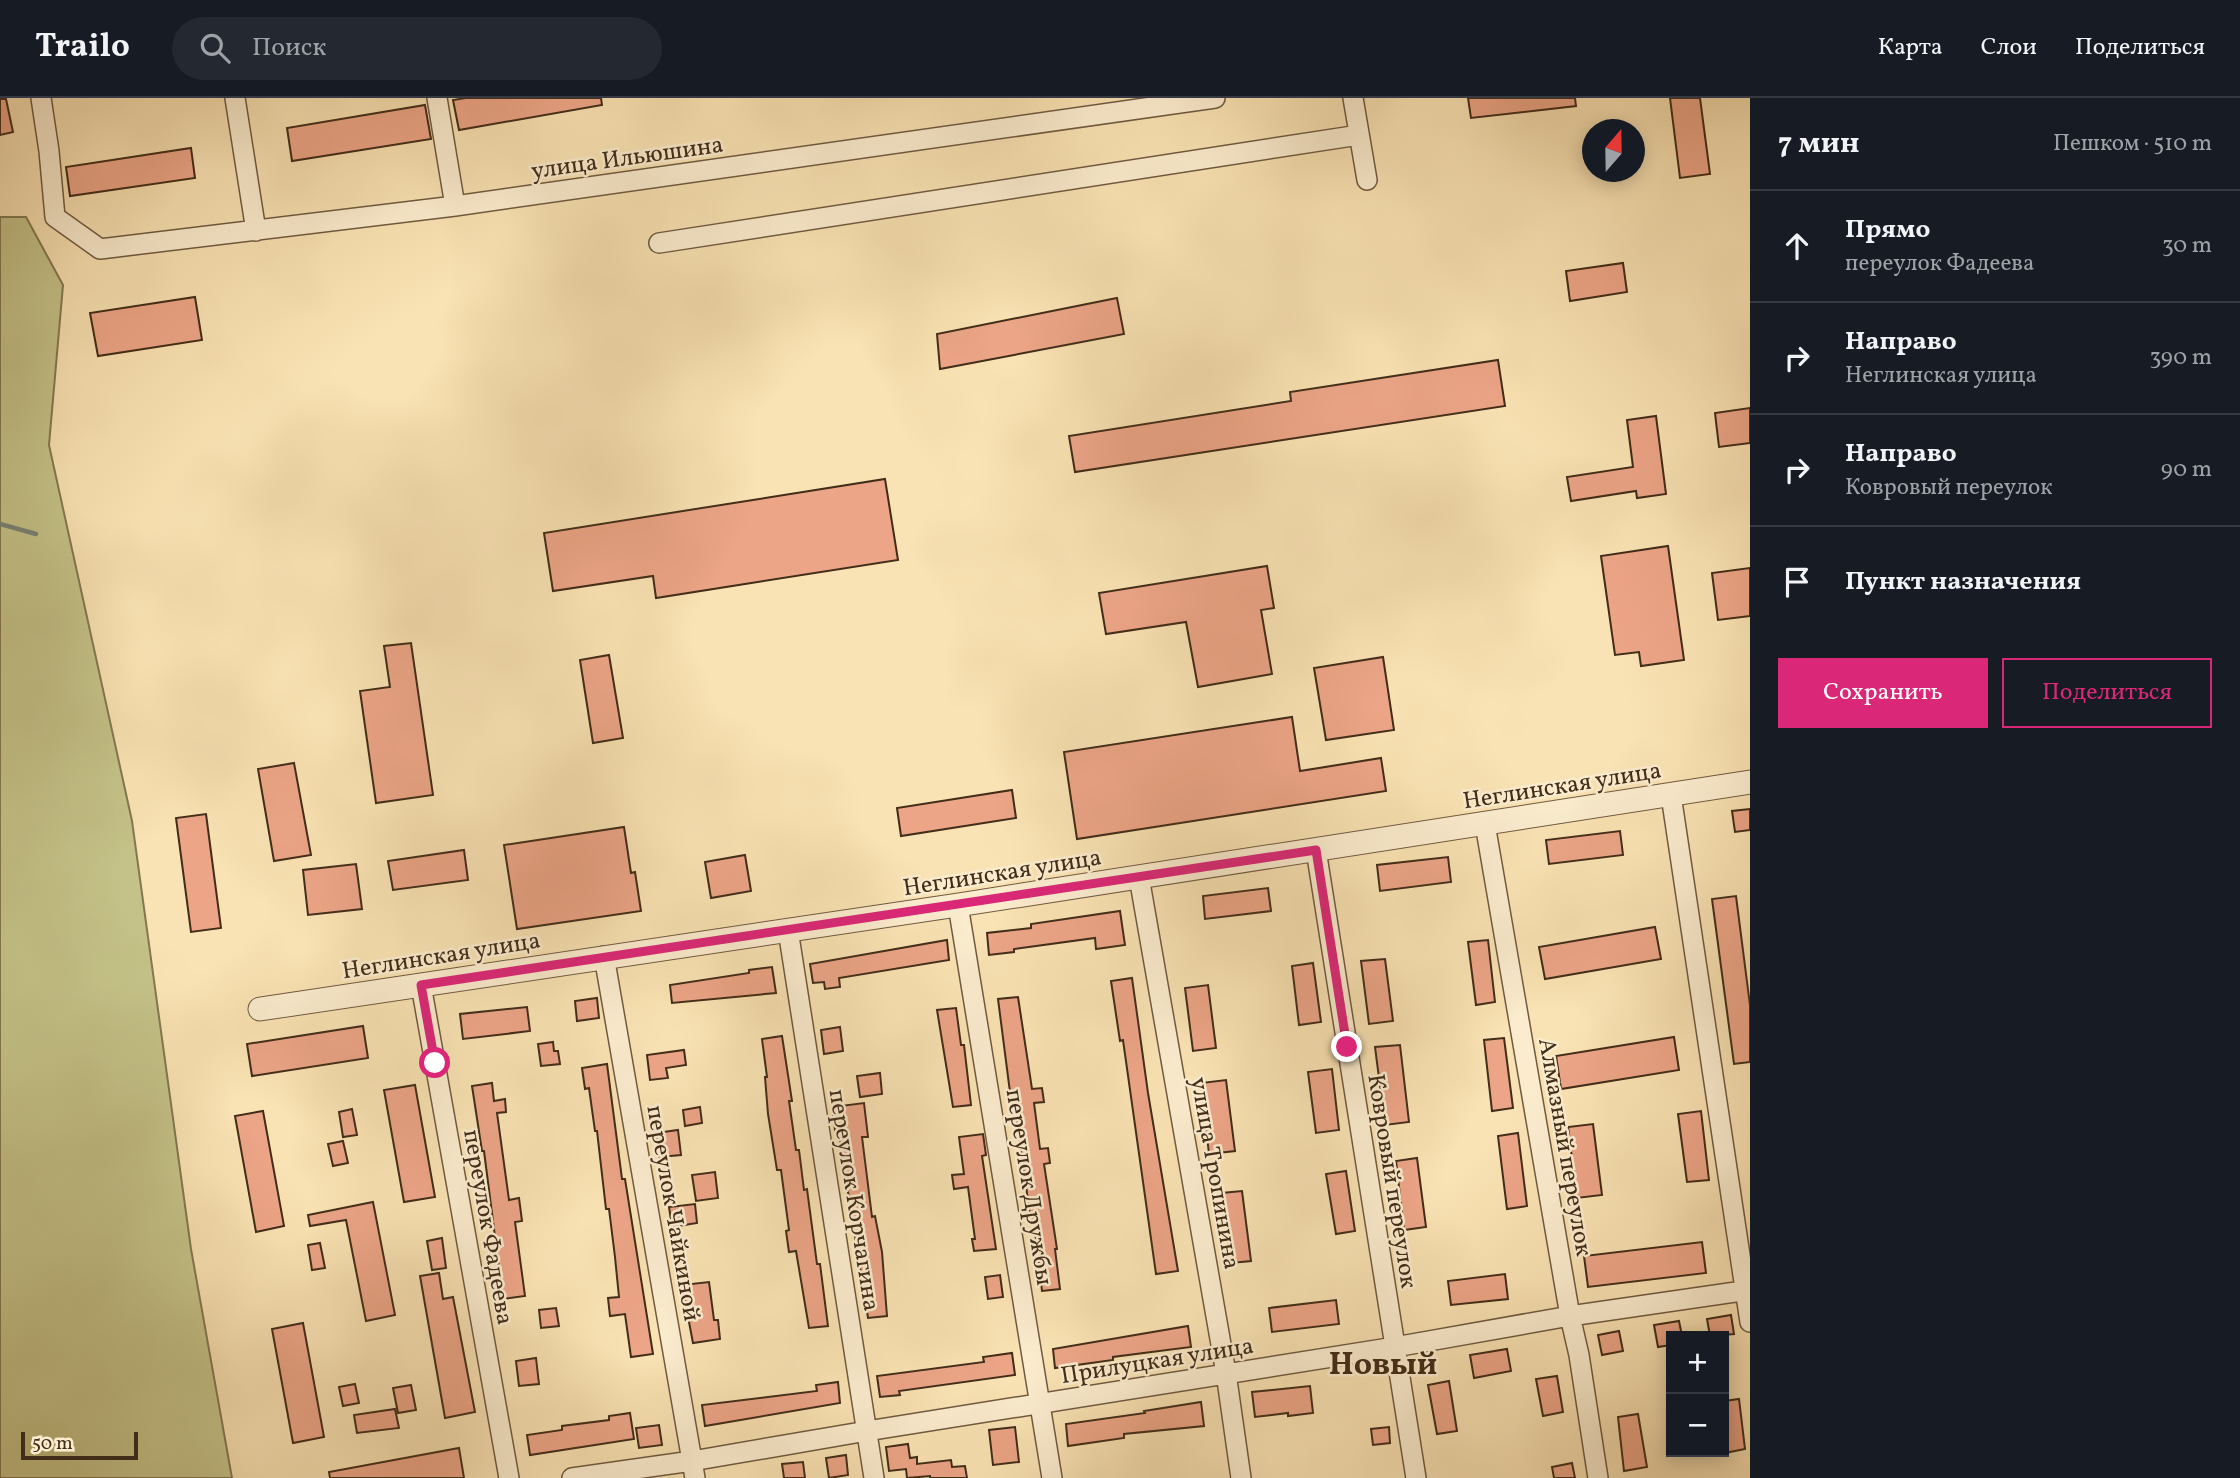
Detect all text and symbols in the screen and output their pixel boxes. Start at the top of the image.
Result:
search box [172,17,662,80]
text: Trailo [35,25,130,71]
icon: search [196,29,234,67]
text: Поиск [252,30,326,66]
text: Карта [1878,31,1943,65]
text: Слои [1981,31,2037,65]
text: Поделиться [2075,31,2205,65]
north arrow [1582,119,1645,182]
text: 7 мин [1778,123,1860,165]
text: Пешком · 510 m [2053,128,2212,160]
street label: улица Ильюшина [529,129,726,189]
text: Прямо [1845,212,1930,248]
icon: ahead [1778,227,1816,265]
text: 30 m [2162,230,2212,262]
text: переулок Фадеева [1845,248,2034,280]
text: Направо [1845,324,1957,360]
icon: right [1778,339,1816,377]
text: 390 m [2149,342,2212,374]
text: Неглинская улица [1845,360,2037,392]
text: Направо [1845,436,1957,472]
icon: right [1778,451,1816,489]
text: 90 m [2161,454,2212,486]
text: Ковровый переулок [1845,472,2052,504]
icon: arrive [1778,563,1816,601]
text: Пункт назначения [1845,564,2081,600]
button: Сохранить [1778,658,1988,728]
button: Поделиться [2002,658,2212,728]
street label: Неглинская улица [1461,755,1664,819]
street label: Неглинская улица [901,842,1104,906]
street label: Неглинская улица [340,925,543,989]
route end [1331,1031,1362,1062]
street label: Алмазный переулок [1528,1036,1600,1259]
route start [419,1047,450,1078]
street label: Ковровый переулок [1357,1072,1425,1291]
street label: улица Тропинина [1180,1074,1248,1272]
street label: переулок Корчагина [819,1087,887,1314]
street label: переулок Дружбы [996,1087,1060,1288]
street label: переулок Чайкиной [636,1103,708,1324]
street label: переулок Фадеева [453,1127,521,1328]
street label: Прилуцкая улица [1058,1330,1256,1394]
map controls [1666,1331,1729,1457]
button: + [1666,1331,1729,1394]
district label: Новый [1329,1344,1437,1388]
button: − [1666,1394,1729,1457]
scale bar [21,1429,138,1461]
text: 50 m [32,1431,73,1457]

